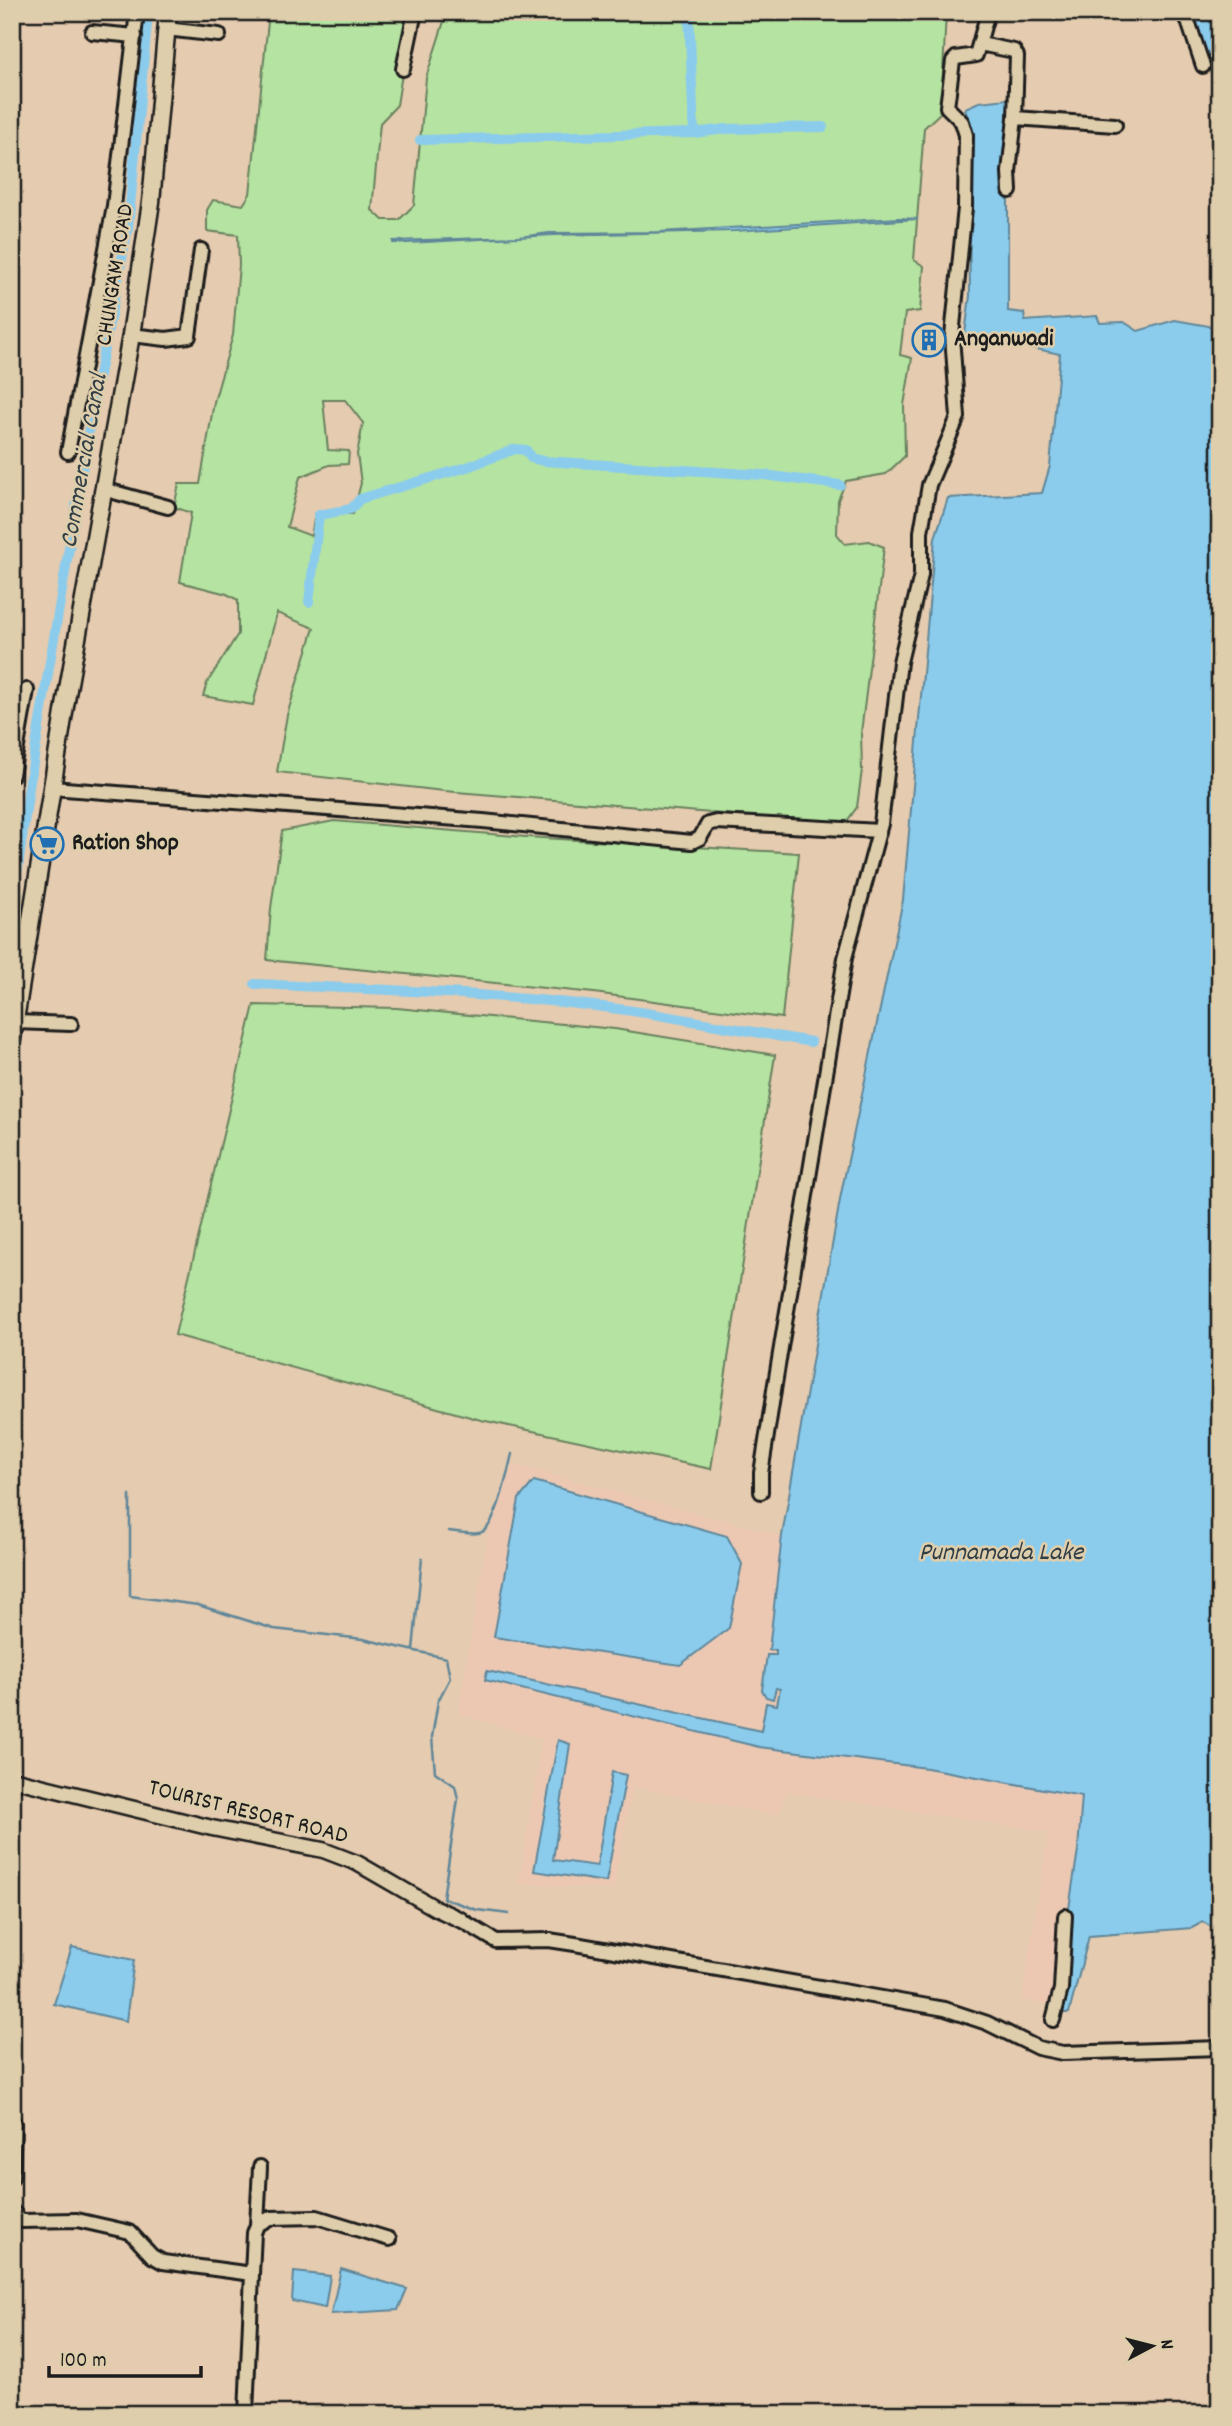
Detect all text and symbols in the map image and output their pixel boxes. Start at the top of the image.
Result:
street label: CHUNGAM ROAD [88,202,144,348]
building icon: Anganwadi [910,321,948,359]
place label: Anganwadi [954,323,1054,357]
water label: Commercial Canal [51,369,119,551]
supermarket icon: Ration Shop [28,825,66,863]
place label: Ration Shop [72,827,179,861]
water label: Punnamada Lake [919,1535,1085,1572]
street label: TOURIST RESORT ROAD [145,1772,351,1854]
north arrow [1116,2310,1186,2380]
scale bar [49,2335,201,2379]
text: N [1151,2338,1179,2351]
text: 100 m [60,2347,107,2377]

